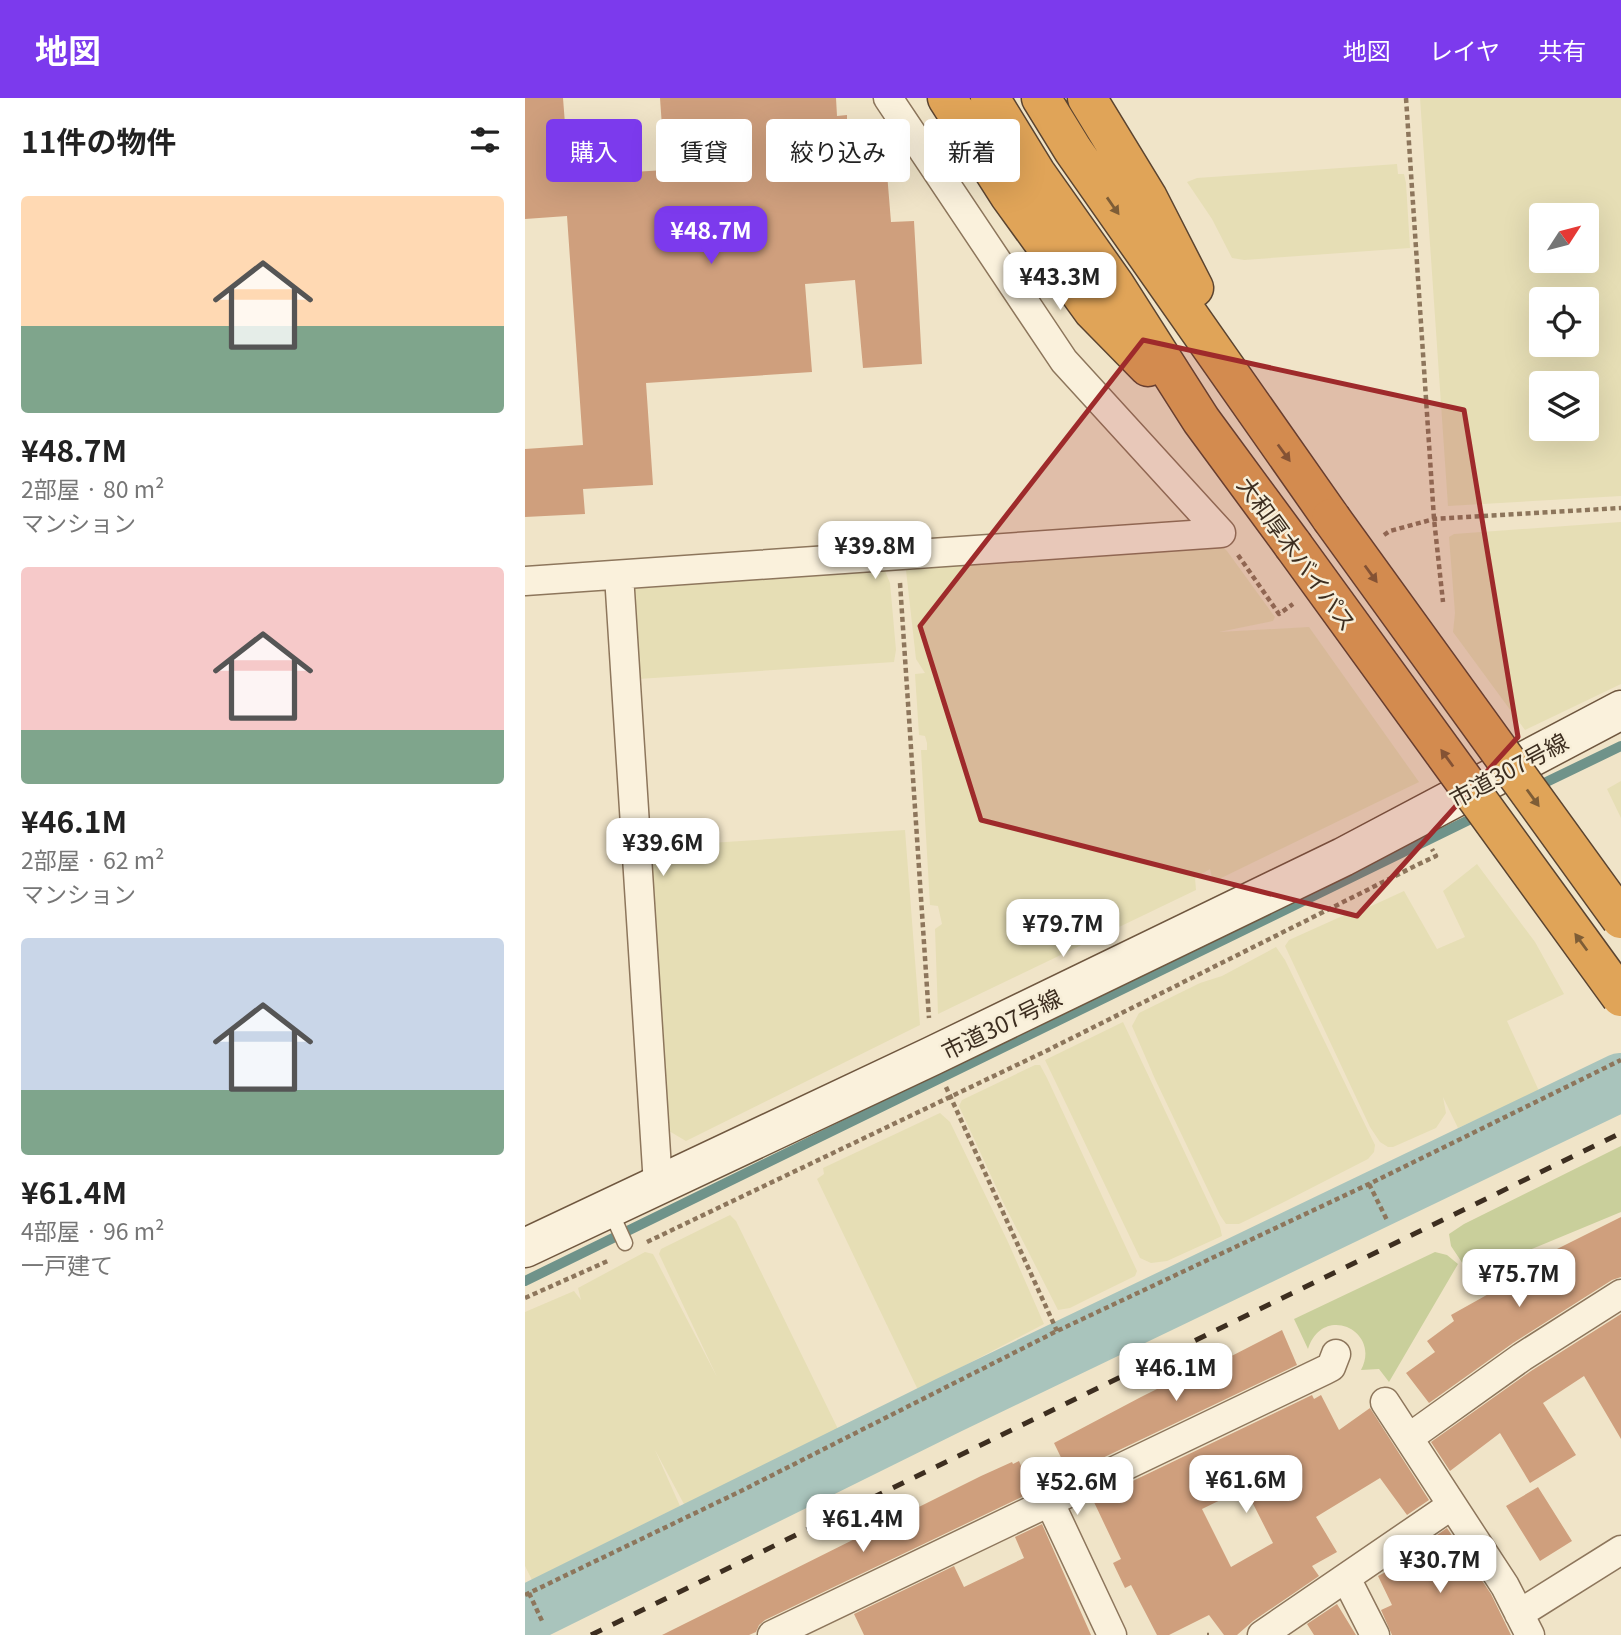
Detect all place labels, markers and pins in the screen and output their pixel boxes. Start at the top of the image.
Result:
pin: ¥48.7M [654,206,768,266]
pin: ¥43.3M [1003,252,1117,312]
pin: ¥39.8M [818,522,932,581]
pin: ¥39.6M [606,818,720,878]
pin: ¥79.7M [1006,900,1120,959]
pin: ¥75.7M [1462,1250,1576,1309]
pin: ¥46.1M [1119,1344,1233,1403]
pin: ¥61.6M [1189,1456,1303,1515]
pin: ¥52.6M [1020,1458,1134,1517]
pin: ¥61.4M [806,1494,920,1554]
pin: ¥30.7M [1383,1536,1497,1595]

